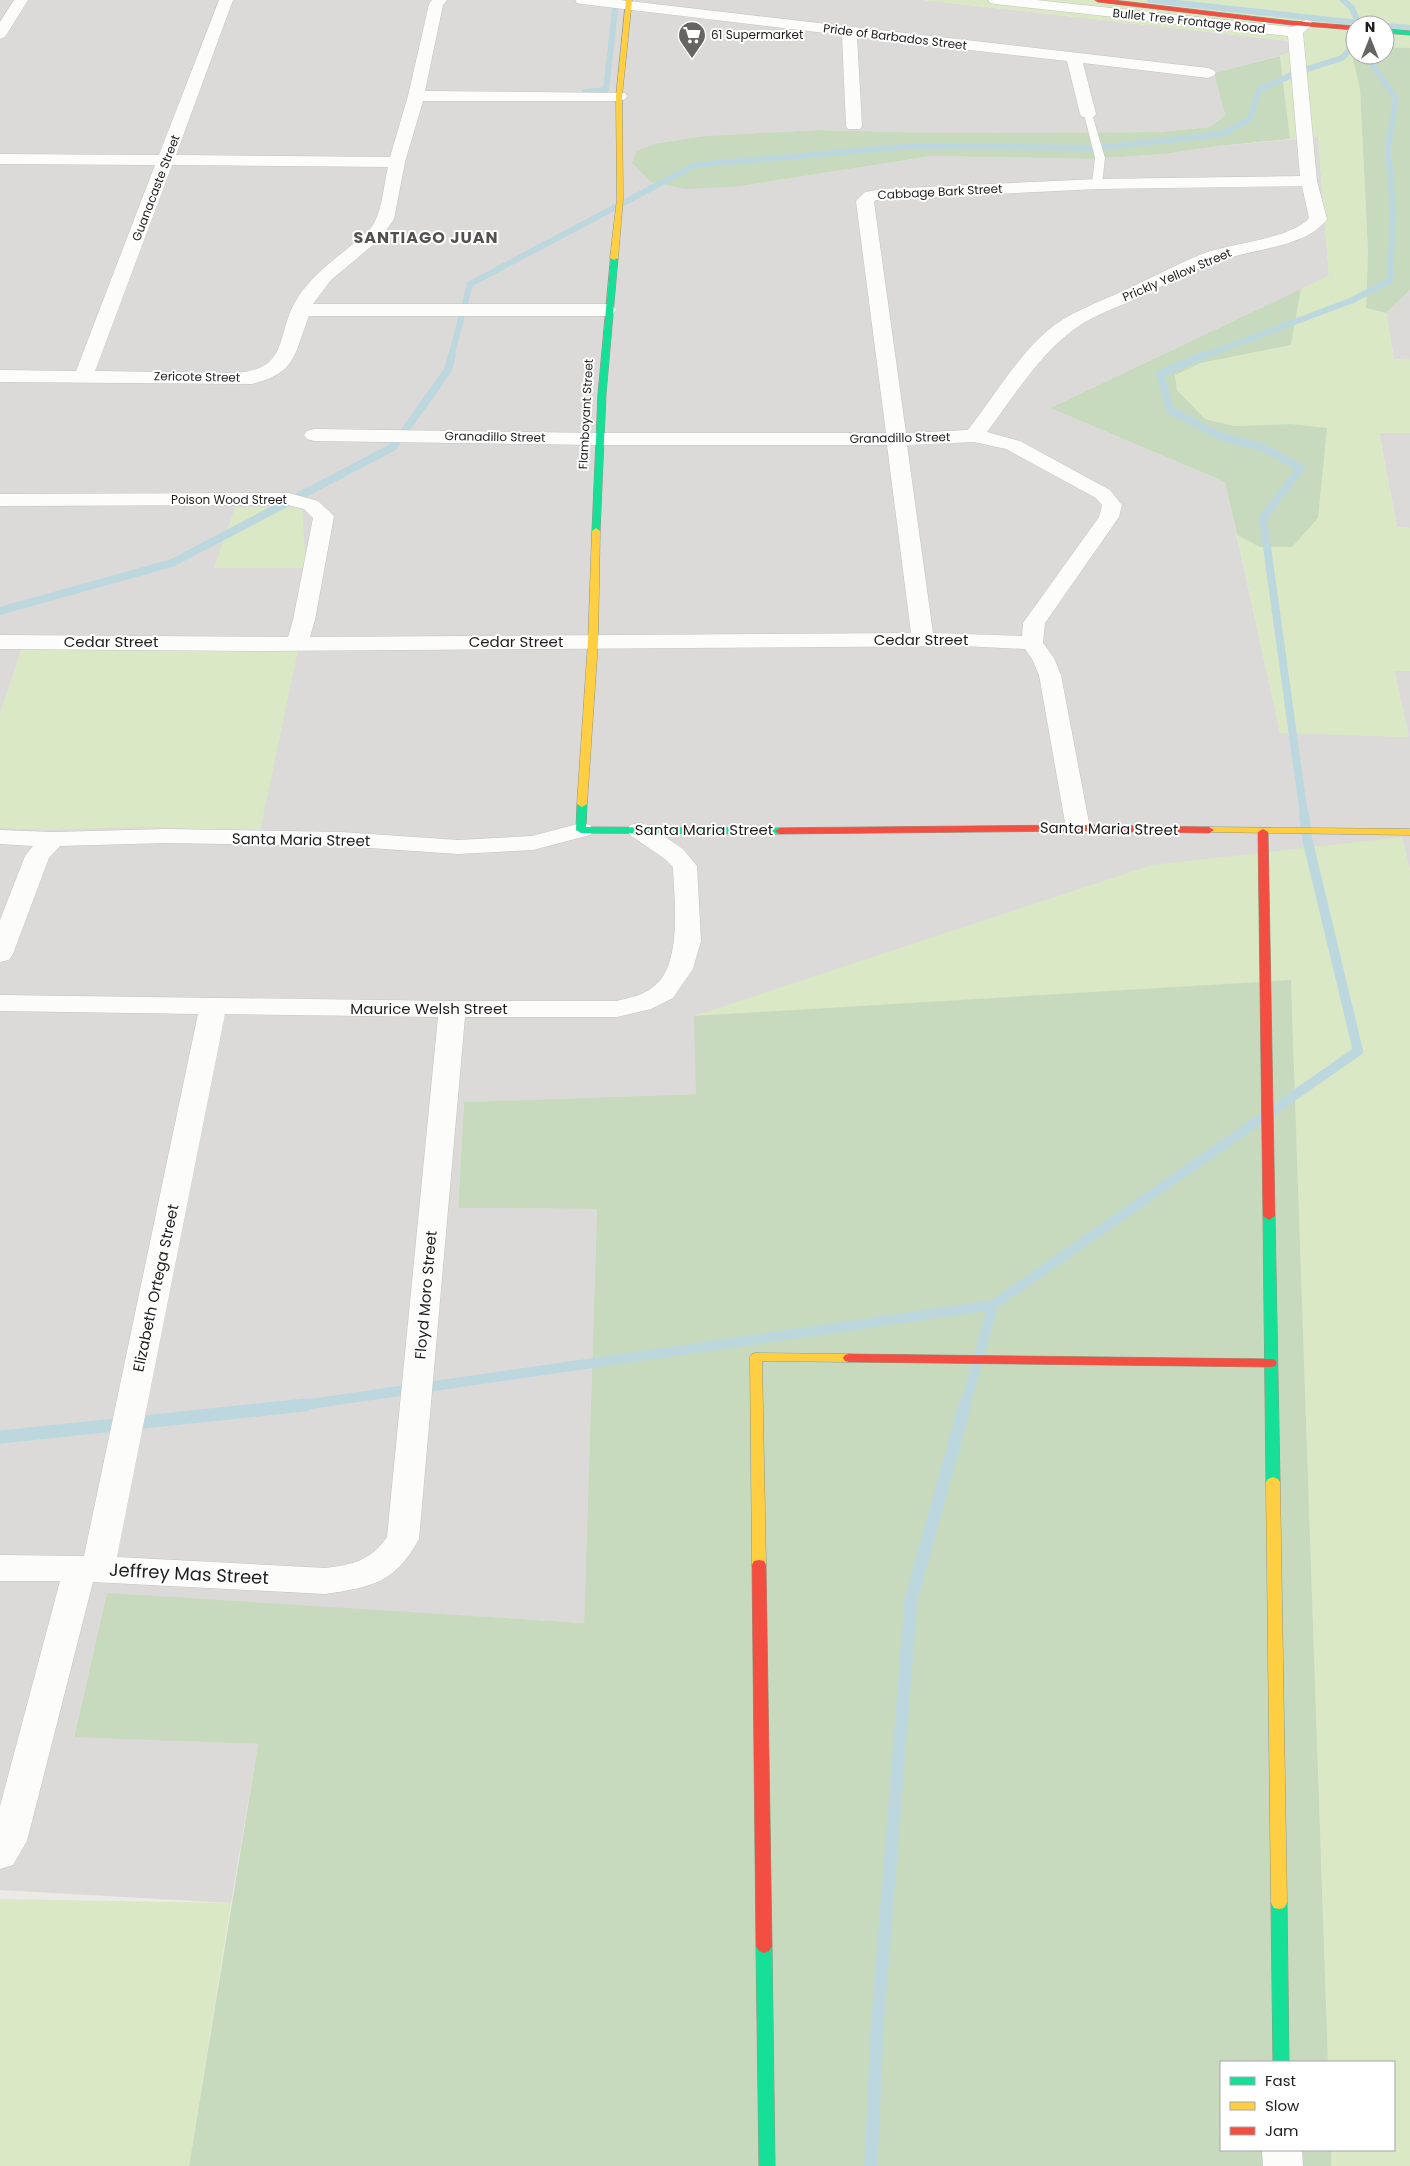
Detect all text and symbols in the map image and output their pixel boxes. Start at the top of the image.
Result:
street label: Bullet Tree Frontage Road [1112,4,1266,37]
north arrow [1345,15,1395,65]
text: N [1365,17,1375,37]
street label: Pride of Barbados Street [822,19,968,54]
supermarket icon: 61 Supermarket [677,20,707,59]
place label: 61 Supermarket [711,26,803,43]
street label: Guanacaste Street [127,132,184,243]
street label: Cabbage Bark Street [877,180,1003,203]
district label: SANTIAGO JUAN [353,226,499,249]
street label: Prickly Yellow Street [1120,244,1234,305]
street label: Flamboyant Street [574,358,597,470]
street label: Zericote Street [154,367,240,386]
street label: Granadillo Street [445,427,546,446]
street label: Granadillo Street [849,428,950,447]
street label: Poison Wood Street [171,491,287,508]
street label: Cedar Street [874,629,968,650]
street label: Cedar Street [64,631,158,652]
street label: Cedar Street [469,631,563,652]
street label: Santa Maria Street [1040,817,1178,840]
street label: Santa Maria Street [635,819,773,840]
street label: Santa Maria Street [232,828,370,851]
street label: Maurice Welsh Street [350,998,508,1019]
street label: Elizabeth Ortega Street [127,1202,184,1374]
street label: Floyd Moro Street [409,1230,442,1360]
street label: Jeffrey Mas Street [109,1557,270,1590]
legend [1220,2061,1395,2151]
text: Fast [1265,2070,1296,2091]
text: Slow [1265,2095,1300,2116]
text: Jam [1265,2120,1299,2141]

